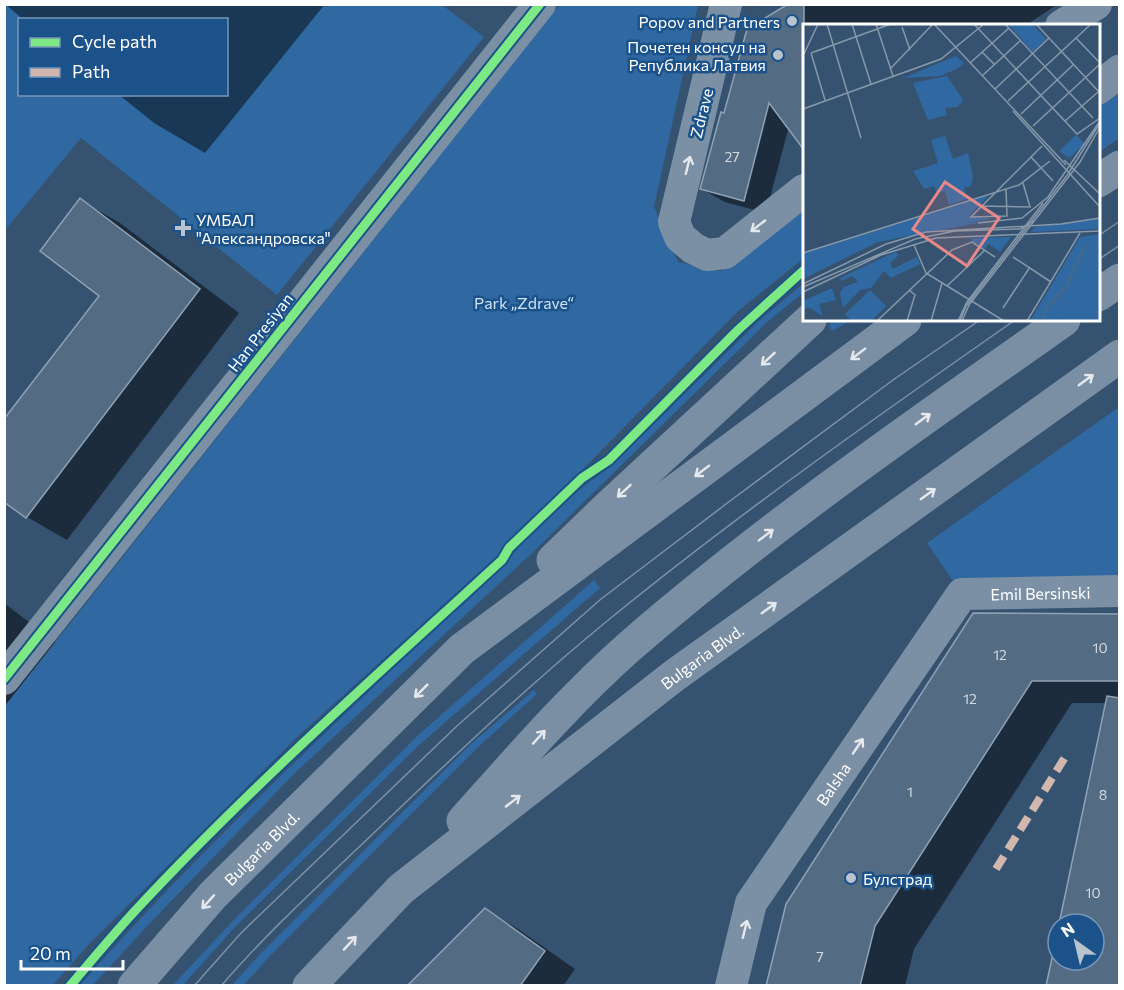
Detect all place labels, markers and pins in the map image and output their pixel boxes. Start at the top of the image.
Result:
place label: Popov and Partners [638,12,780,31]
marker: Popov and Partners [785,14,799,28]
place label: Почетен консул на Република Латвия [627,37,766,74]
marker: Почетен консул на Република Латвия [771,48,785,62]
place label: УМБАЛ "Александровска" [196,210,331,247]
marker: УМБАЛ "Александровска" [174,219,192,237]
place label: Булстрад [863,869,933,888]
marker: Булстрад [844,871,858,885]

